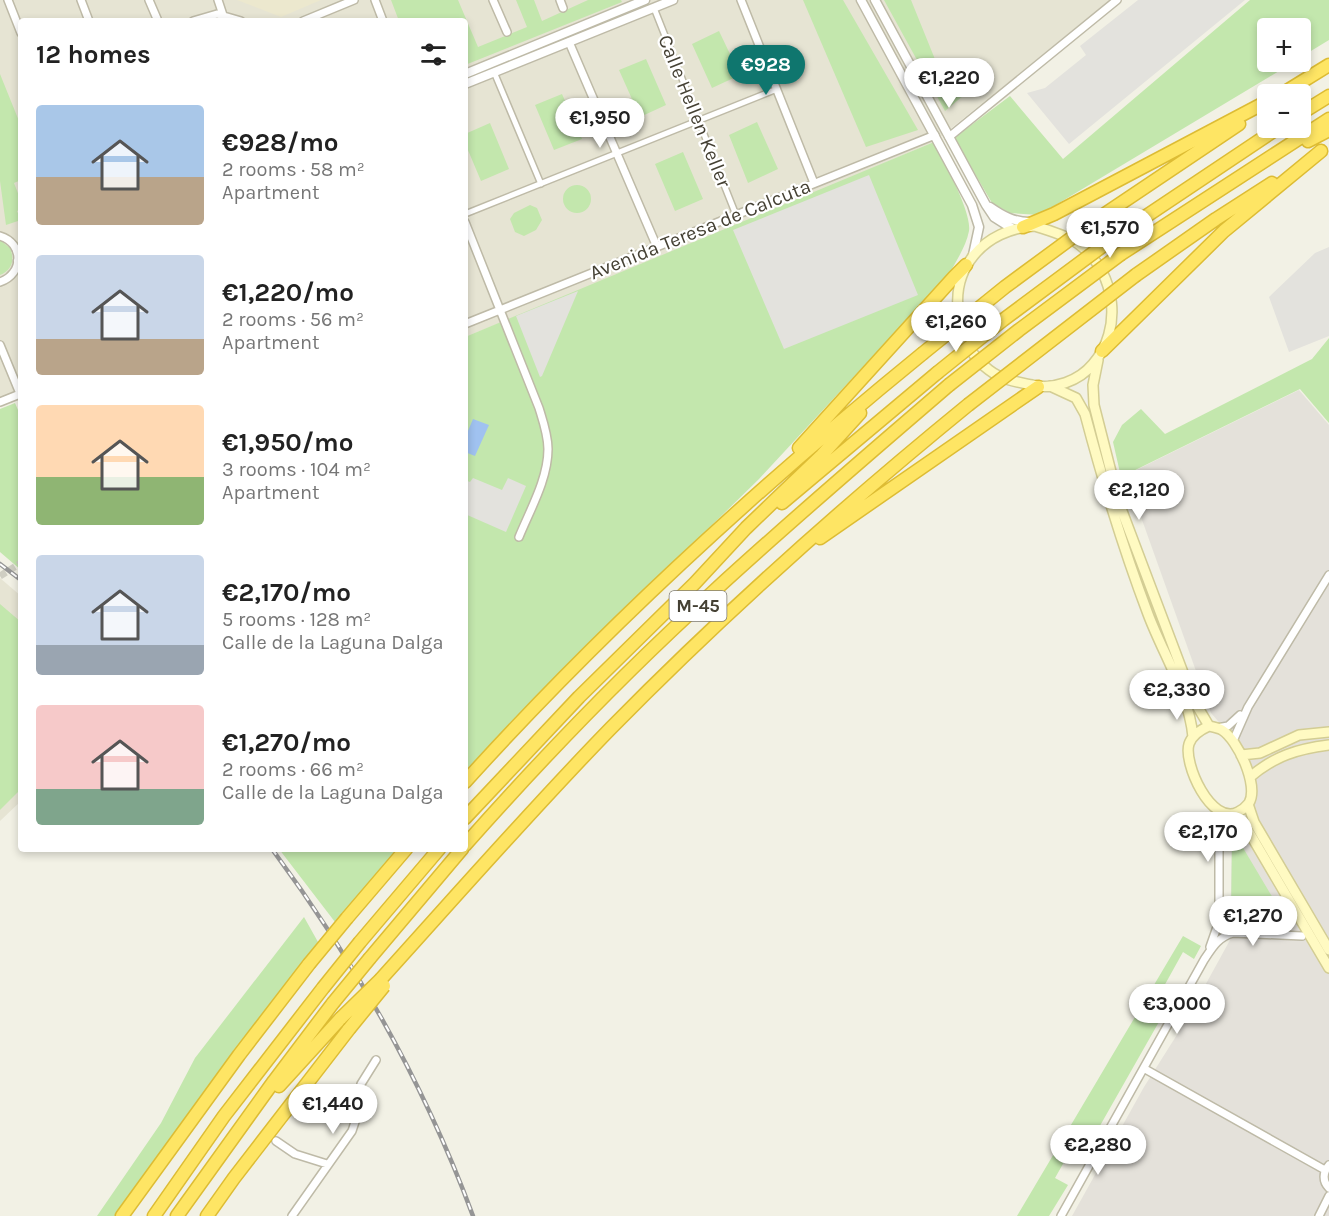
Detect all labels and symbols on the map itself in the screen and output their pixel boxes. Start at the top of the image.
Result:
street label: Calle Hellen Keller [653,32,736,192]
pin: €928 [730,45,802,96]
pin: €1,220 [900,58,998,109]
pin: €1,950 [551,98,649,149]
street label: Avenida Teresa de Calcuta [586,175,814,284]
pin: €1,570 [1061,208,1159,259]
pin: €1,260 [907,302,1005,353]
pin: €2,120 [1090,470,1188,521]
road number: M-45 [670,591,726,621]
pin: €2,330 [1128,670,1226,721]
pin: €2,170 [1159,812,1257,863]
pin: €1,270 [1204,896,1302,947]
pin: €3,000 [1128,984,1226,1035]
pin: €1,440 [284,1084,382,1135]
pin: €2,280 [1049,1125,1147,1176]

